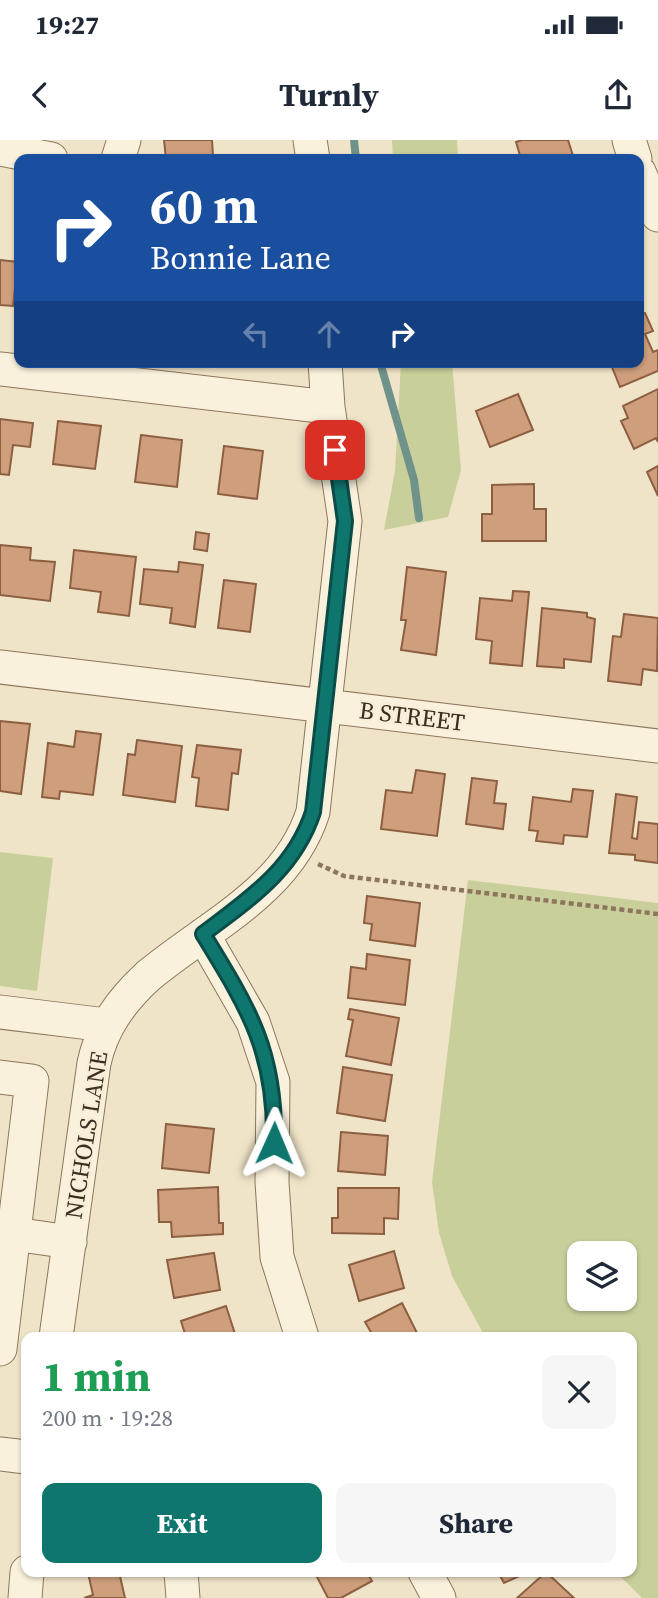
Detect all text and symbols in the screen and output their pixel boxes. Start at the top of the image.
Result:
text: 19:27 [35,7,99,43]
text: Turnly [279,73,379,117]
icon: back [21,76,59,114]
icon: share [599,76,637,114]
text: 60 m [150,172,258,239]
icon: right [35,182,126,273]
text: Bonnie Lane [150,236,331,280]
icon: left [237,315,275,353]
icon: ahead [310,315,348,353]
icon: right [383,315,421,353]
pin [305,420,365,480]
icon: arrive [316,431,354,469]
street label: B STREET [357,693,467,739]
street label: NICHOLS LANE [56,1049,116,1221]
position arrow [237,1106,311,1180]
map controls [567,1241,637,1311]
button: layers [567,1241,637,1311]
text: 1 min [42,1347,151,1405]
button: close [542,1355,616,1429]
text: 200 m · 19:28 [42,1402,173,1434]
button: Exit [42,1483,322,1563]
button: Share [336,1483,616,1563]

